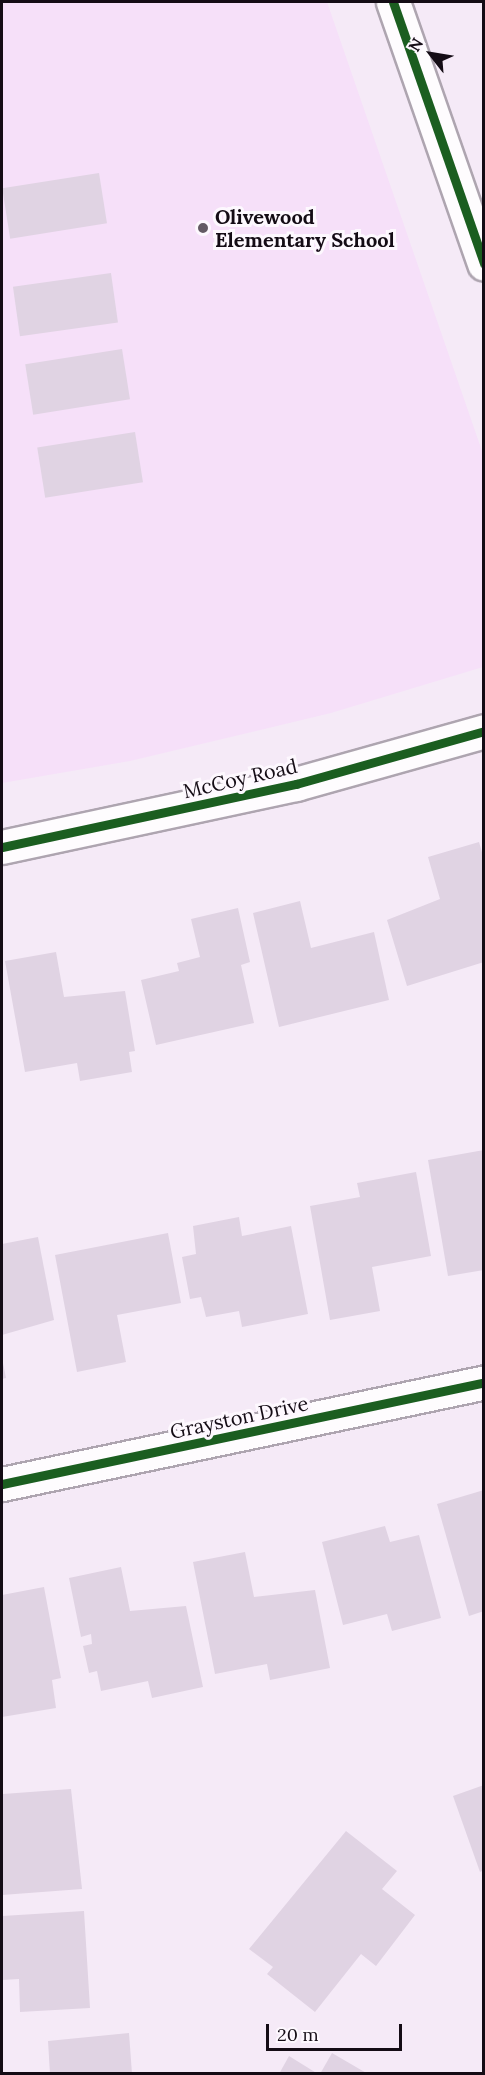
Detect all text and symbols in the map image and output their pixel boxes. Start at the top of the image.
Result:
north arrow [401,24,461,84]
text: N [404,34,427,55]
place label: Olivewood Elementary School [215,204,395,251]
marker: Olivewood Elementary School [196,221,210,235]
street label: McCoy Road [181,753,299,803]
street label: Grayston Drive [168,1391,310,1443]
scale bar [269,2012,406,2050]
text: 20 m [277,2023,319,2046]

